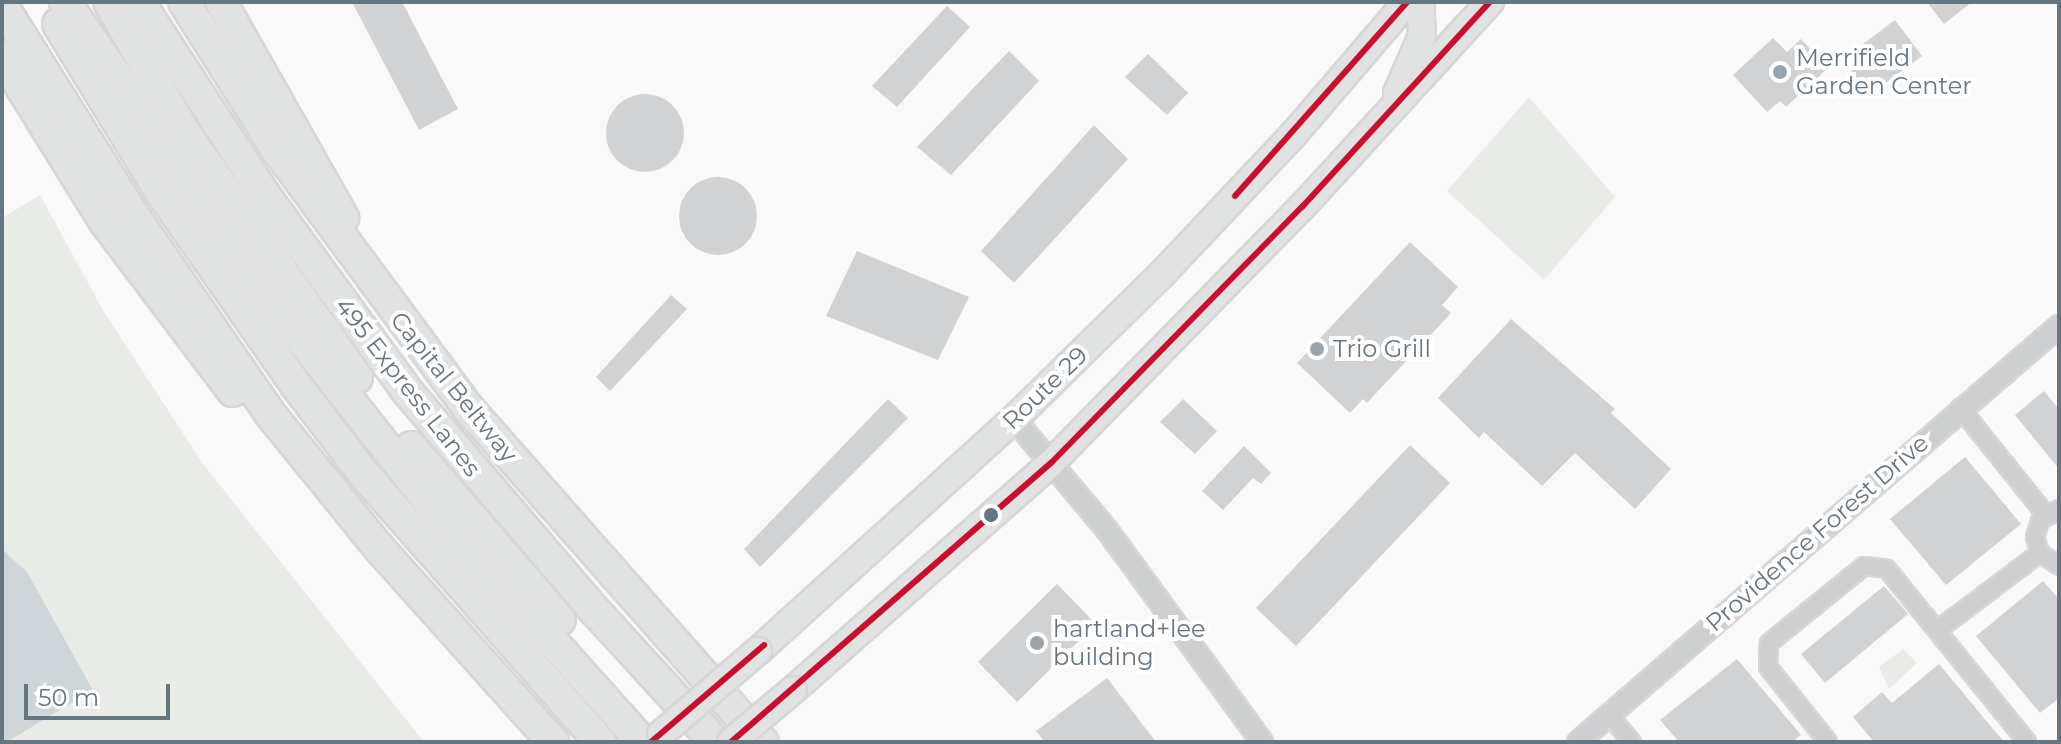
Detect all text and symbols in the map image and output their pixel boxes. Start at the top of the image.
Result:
place label: Merrifield Garden Center [1796,44,1972,100]
marker: Merrifield Garden Center [1771,63,1789,81]
street label: 495 Express Lanes [329,292,487,482]
street label: Capital Beltway [384,306,524,468]
place label: Trio Grill [1333,335,1431,363]
marker: Trio Grill [1308,340,1326,358]
street label: Route 29 [997,341,1093,435]
street label: Providence Forest Drive [1700,428,1934,638]
unlabelled marker [983,507,999,523]
place label: hartland+lee building [1053,615,1205,671]
marker: hartland+lee building [1028,634,1046,652]
scale bar [28,668,174,718]
text: 50 m [38,683,99,712]

